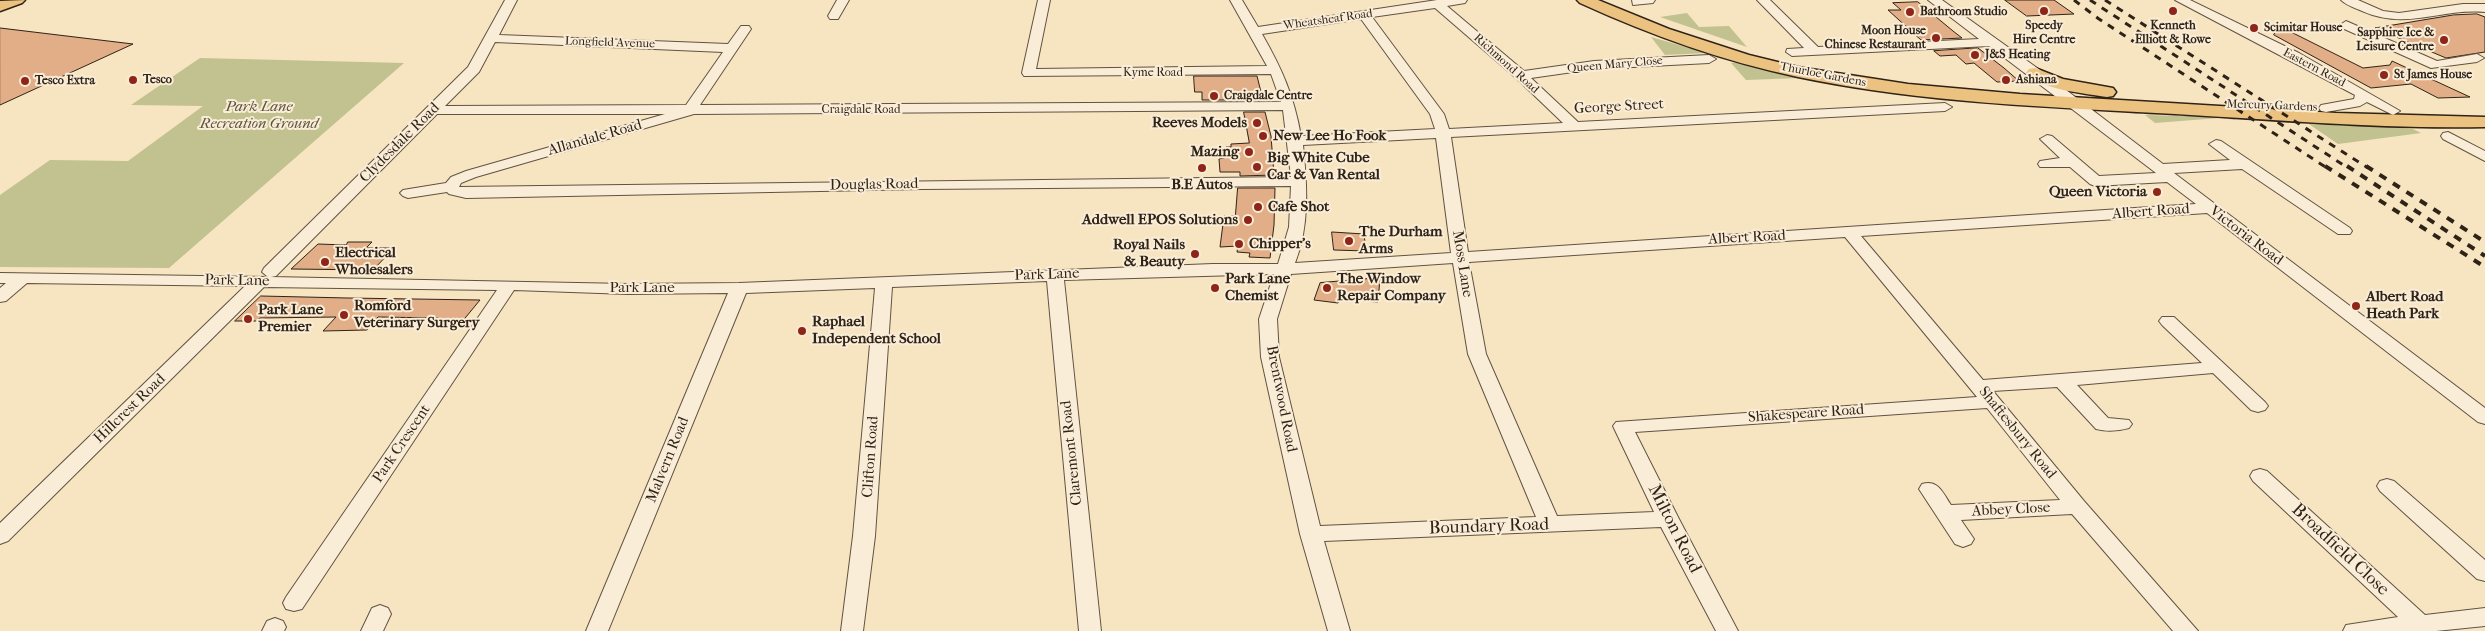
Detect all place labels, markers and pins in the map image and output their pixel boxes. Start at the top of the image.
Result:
place label: Bathroom Studio [1920,5,2007,19]
marker: Speedy Hire Centre [2038,5,2050,17]
marker: Kenneth Elliott & Rowe [2167,5,2179,17]
marker: Bathroom Studio [1904,6,1916,18]
place label: Speedy Hire Centre [2013,19,2075,47]
place label: Kenneth Elliott & Rowe [2135,19,2211,47]
place label: Scimitar House [2264,21,2342,35]
marker: Scimitar House [2248,22,2260,34]
place label: Moon House Chinese Restaurant [1825,24,1926,52]
place label: Sapphire Ice & Leisure Centre [2356,26,2434,54]
marker: Moon House Chinese Restaurant [1930,32,1942,44]
marker: Sapphire Ice & Leisure Centre [2438,34,2450,46]
place label: J&S Heating [1985,48,2050,62]
marker: J&S Heating [1969,49,1981,61]
place label: St James House [2394,68,2472,82]
marker: St James House [2378,69,2390,81]
place label: Tesco [143,73,172,87]
place label: Ashiana [2016,73,2057,87]
place label: Tesco Extra [35,74,95,88]
marker: Tesco [127,74,139,86]
marker: Ashiana [2000,74,2012,86]
marker: Tesco Extra [19,75,31,87]
place label: Craigdale Centre [1224,89,1312,103]
marker: Craigdale Centre [1208,90,1220,102]
place label: Reeves Models [1152,114,1247,132]
marker: Reeves Models [1251,117,1263,129]
place label: New Lee Ho Fook [1273,127,1386,145]
marker: New Lee Ho Fook [1257,130,1269,142]
place label: Mazing [1191,143,1239,161]
marker: Mazing [1243,146,1255,158]
place label: Big White Cube Car & Van Rental [1267,149,1380,184]
marker: Big White Cube Car & Van Rental [1251,161,1263,173]
marker: B.E Autos [1196,162,1208,174]
place label: B.E Autos [1171,176,1233,194]
place label: Queen Victoria [2049,183,2147,201]
marker: Queen Victoria [2151,186,2163,198]
place label: Cafe Shot [1268,198,1329,216]
marker: Cafe Shot [1252,201,1264,213]
place label: Addwell EPOS Solutions [1082,211,1238,229]
marker: Addwell EPOS Solutions [1242,214,1254,226]
place label: The Durham Arms [1359,223,1442,258]
place label: Chipper's [1249,235,1311,253]
marker: The Durham Arms [1343,235,1355,247]
place label: Royal Nails & Beauty [1113,236,1185,271]
marker: Chipper's [1233,238,1245,250]
place label: Electrical Wholesalers [335,244,413,279]
marker: Royal Nails & Beauty [1189,248,1201,260]
marker: Electrical Wholesalers [319,256,331,268]
place label: Park Lane Chemist [1225,270,1290,305]
place label: The Window Repair Company [1337,270,1446,305]
marker: Park Lane Chemist [1209,282,1221,294]
marker: The Window Repair Company [1321,282,1333,294]
place label: Albert Road Heath Park [2366,288,2443,323]
place label: Romford Veterinary Surgery [354,297,479,332]
marker: Albert Road Heath Park [2350,300,2362,312]
place label: Park Lane Premier [258,301,323,336]
marker: Romford Veterinary Surgery [338,309,350,321]
marker: Park Lane Premier [242,313,254,325]
place label: Raphael Independent School [812,313,941,348]
marker: Raphael Independent School [796,325,808,337]

